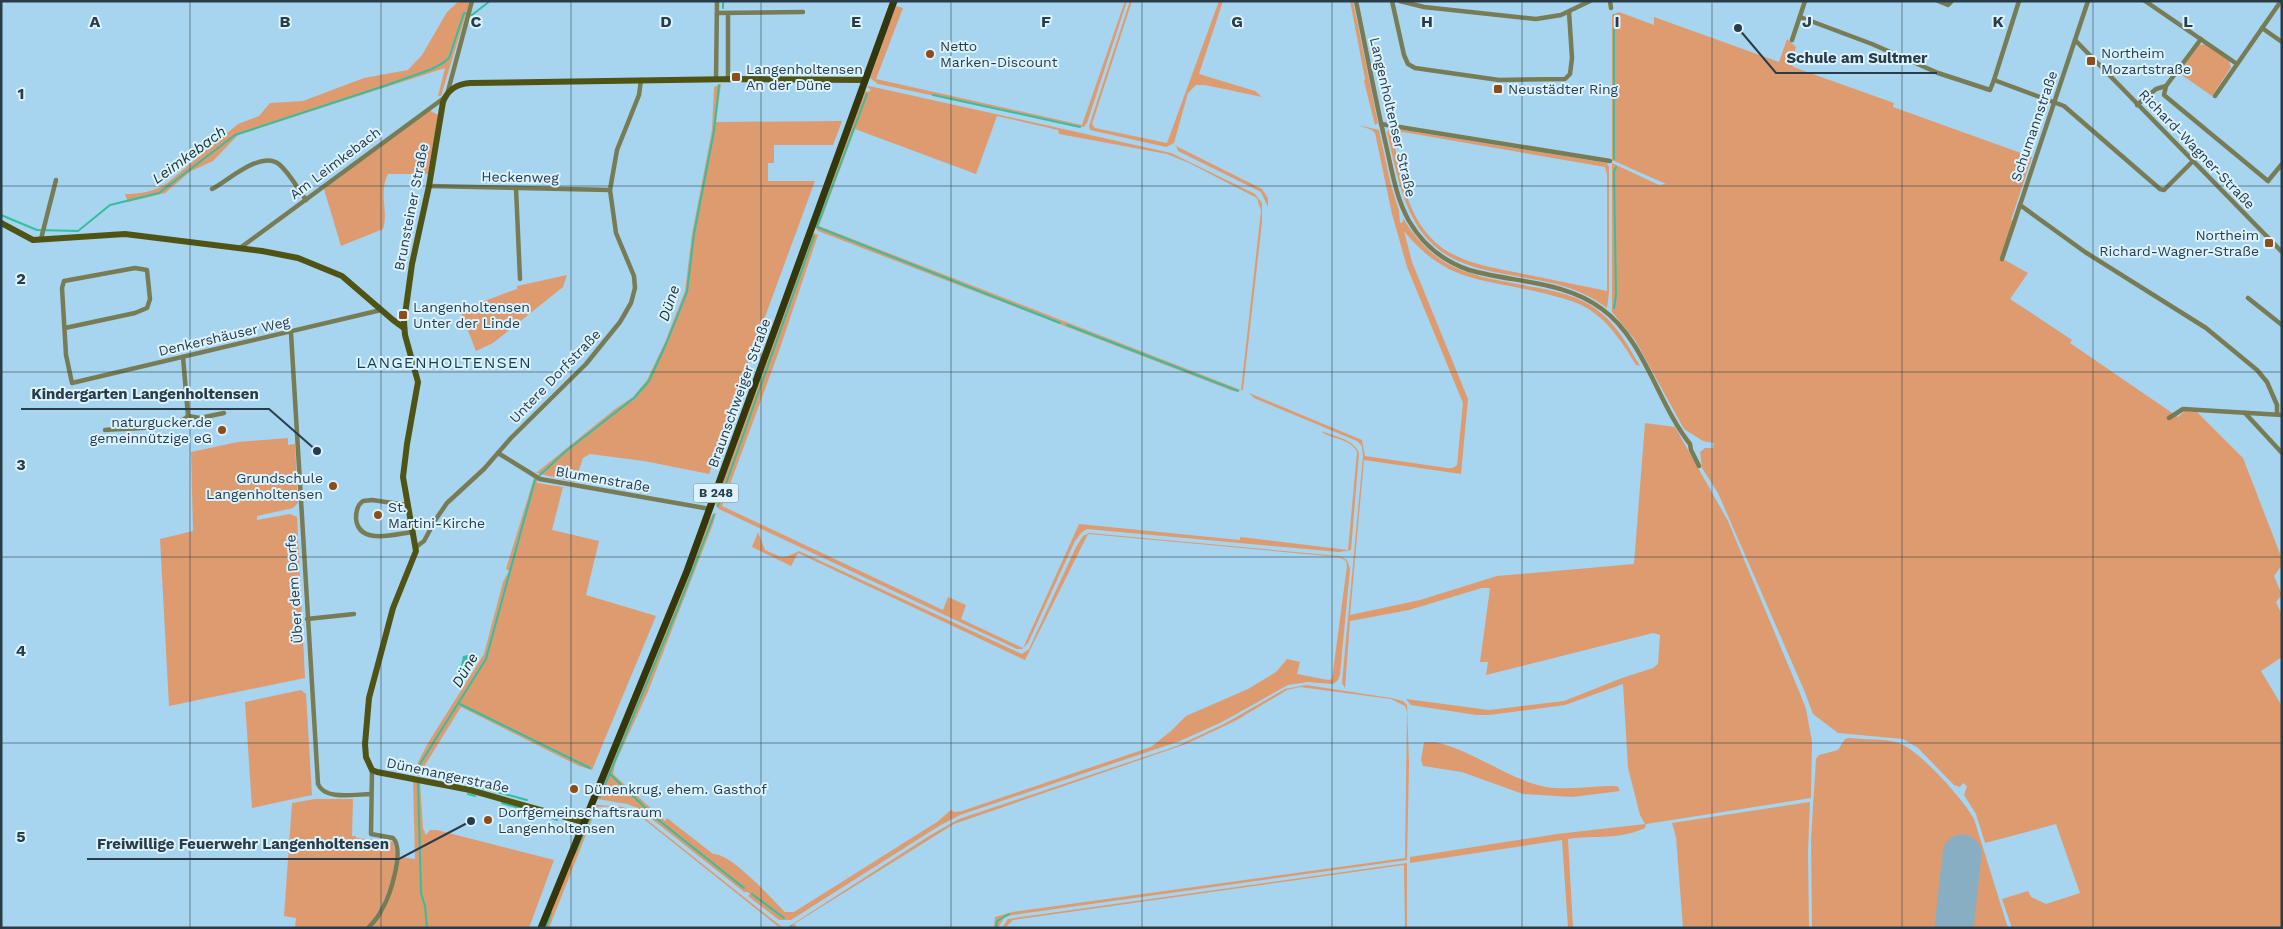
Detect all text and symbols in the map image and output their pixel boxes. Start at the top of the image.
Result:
text: A [90,12,101,31]
text: B [280,12,291,31]
text: C [471,12,482,31]
text: D [660,12,672,31]
text: E [851,12,861,31]
text: F [1041,12,1051,31]
text: G [1231,12,1243,31]
text: H [1421,12,1433,31]
text: I [1614,12,1620,31]
text: J [1802,12,1812,31]
text: K [1992,12,2004,31]
text: L [2183,12,2193,31]
street label: Langenholtenser Straße [1367,36,1419,198]
place label: Netto Marken-Discount [940,38,1058,70]
callout: Schule am Sultmer [1776,43,1937,73]
place label: Northeim Mozartstraße [2101,45,2191,77]
marker: Netto Marken-Discount [924,48,936,60]
text: Schule am Sultmer [1786,49,1928,67]
marker: Northeim Mozartstraße [2085,55,2097,67]
place label: Langenholtensen An der Düne [746,61,863,93]
street label: Schumannstraße [2008,68,2060,184]
marker: Langenholtensen An der Düne [730,71,742,83]
place label: Neustädter Ring [1508,81,1619,97]
marker: Neustädter Ring [1492,83,1504,95]
text: 1 [18,84,24,103]
street label: Richard-Wagner-Straße [2136,86,2258,212]
water label: Leimkebach [149,122,229,188]
street label: Am Leimkebach [286,124,384,202]
street label: Brunsteiner Straße [391,142,431,272]
street label: Heckenweg [481,168,559,186]
place label: Northeim Richard-Wagner-Straße [2099,227,2259,259]
marker: Northeim Richard-Wagner-Straße [2263,237,2275,249]
text: 2 [16,269,26,288]
water label: Düne [654,283,684,323]
place label: Langenholtensen Unter der Linde [413,299,530,331]
marker: Langenholtensen Unter der Linde [397,309,409,321]
street label: Denkershäuser Weg [157,313,292,359]
street label: Braunschweiger Straße [705,316,773,470]
street label: Untere Dorfstraße [506,326,604,426]
district label: LANGENHOLTENSEN [356,353,532,372]
callout: Kindergarten Langenholtensen [21,379,269,409]
text: Kindergarten Langenholtensen [31,385,259,403]
place label: naturgucker.de gemeinnützige eG [90,414,212,446]
marker: naturgucker.de gemeinnützige eG [216,424,228,436]
text: 3 [16,455,26,474]
street label: Blumenstraße [555,463,651,495]
place label: Grundschule Langenholtensen [206,470,323,502]
marker: Grundschule Langenholtensen [327,480,339,492]
road number: B 248 [694,483,738,502]
place label: St. Martini-Kirche [388,499,485,531]
marker: St. Martini-Kirche [372,509,384,521]
street label: Über dem Dorfe [282,534,306,644]
text: 4 [16,641,26,660]
water label: Düne [448,649,482,691]
street label: Dünenangerstraße [385,754,511,796]
place label: Dünenkrug, ehem. Gasthof [584,781,767,797]
marker: Dünenkrug, ehem. Gasthof [568,783,580,795]
place label: Dorfgemeinschaftsraum Langenholtensen [498,804,662,836]
marker: Dorfgemeinschaftsraum Langenholtensen [482,814,494,826]
text: 5 [16,827,26,846]
callout: Freiwillige Feuerwehr Langenholtensen [87,829,399,859]
text: Freiwillige Feuerwehr Langenholtensen [97,835,389,853]

